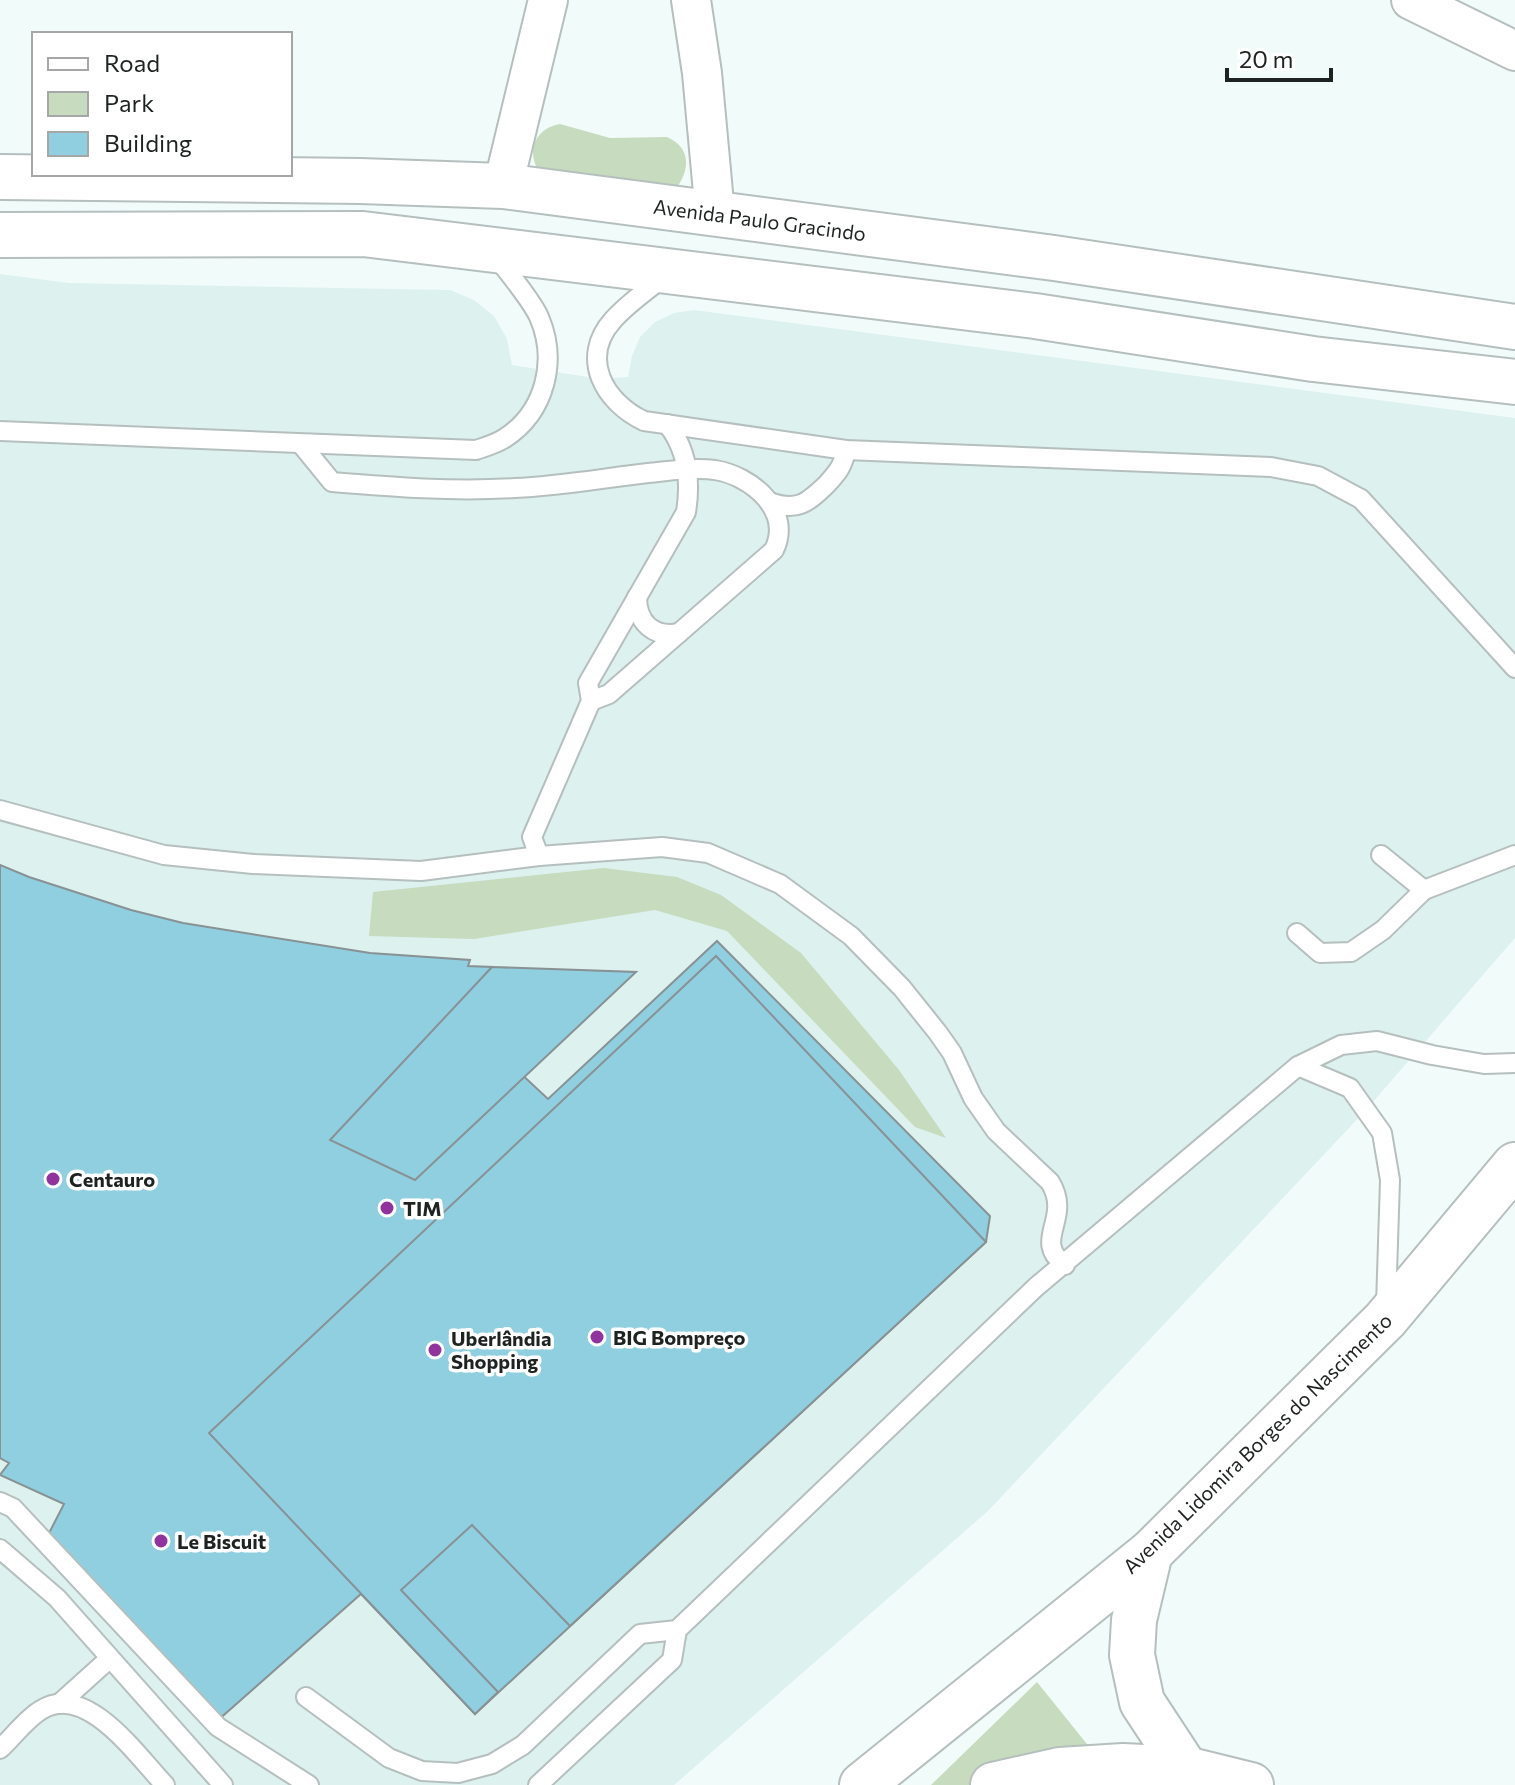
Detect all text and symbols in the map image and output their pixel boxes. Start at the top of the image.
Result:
legend [32,32,292,176]
scale bar [1227,32,1331,82]
text: 20 m [1239,44,1293,73]
text: Road [104,48,160,77]
text: Park [104,88,154,117]
text: Building [104,128,192,157]
street label: Avenida Paulo Gracindo [652,194,867,245]
place label: Centauro [69,1167,155,1191]
marker: Centauro [44,1170,62,1188]
place label: TIM [403,1196,441,1220]
marker: TIM [378,1199,396,1217]
street label: Avenida Lidomira Borges do Nascimento [1118,1308,1396,1578]
place label: BIG Bompreço [613,1325,746,1349]
place label: Uberlândia Shopping [451,1326,551,1373]
marker: BIG Bompreço [588,1328,606,1346]
marker: Uberlândia Shopping [426,1341,444,1359]
place label: Le Biscuit [177,1529,266,1553]
marker: Le Biscuit [152,1532,170,1550]

